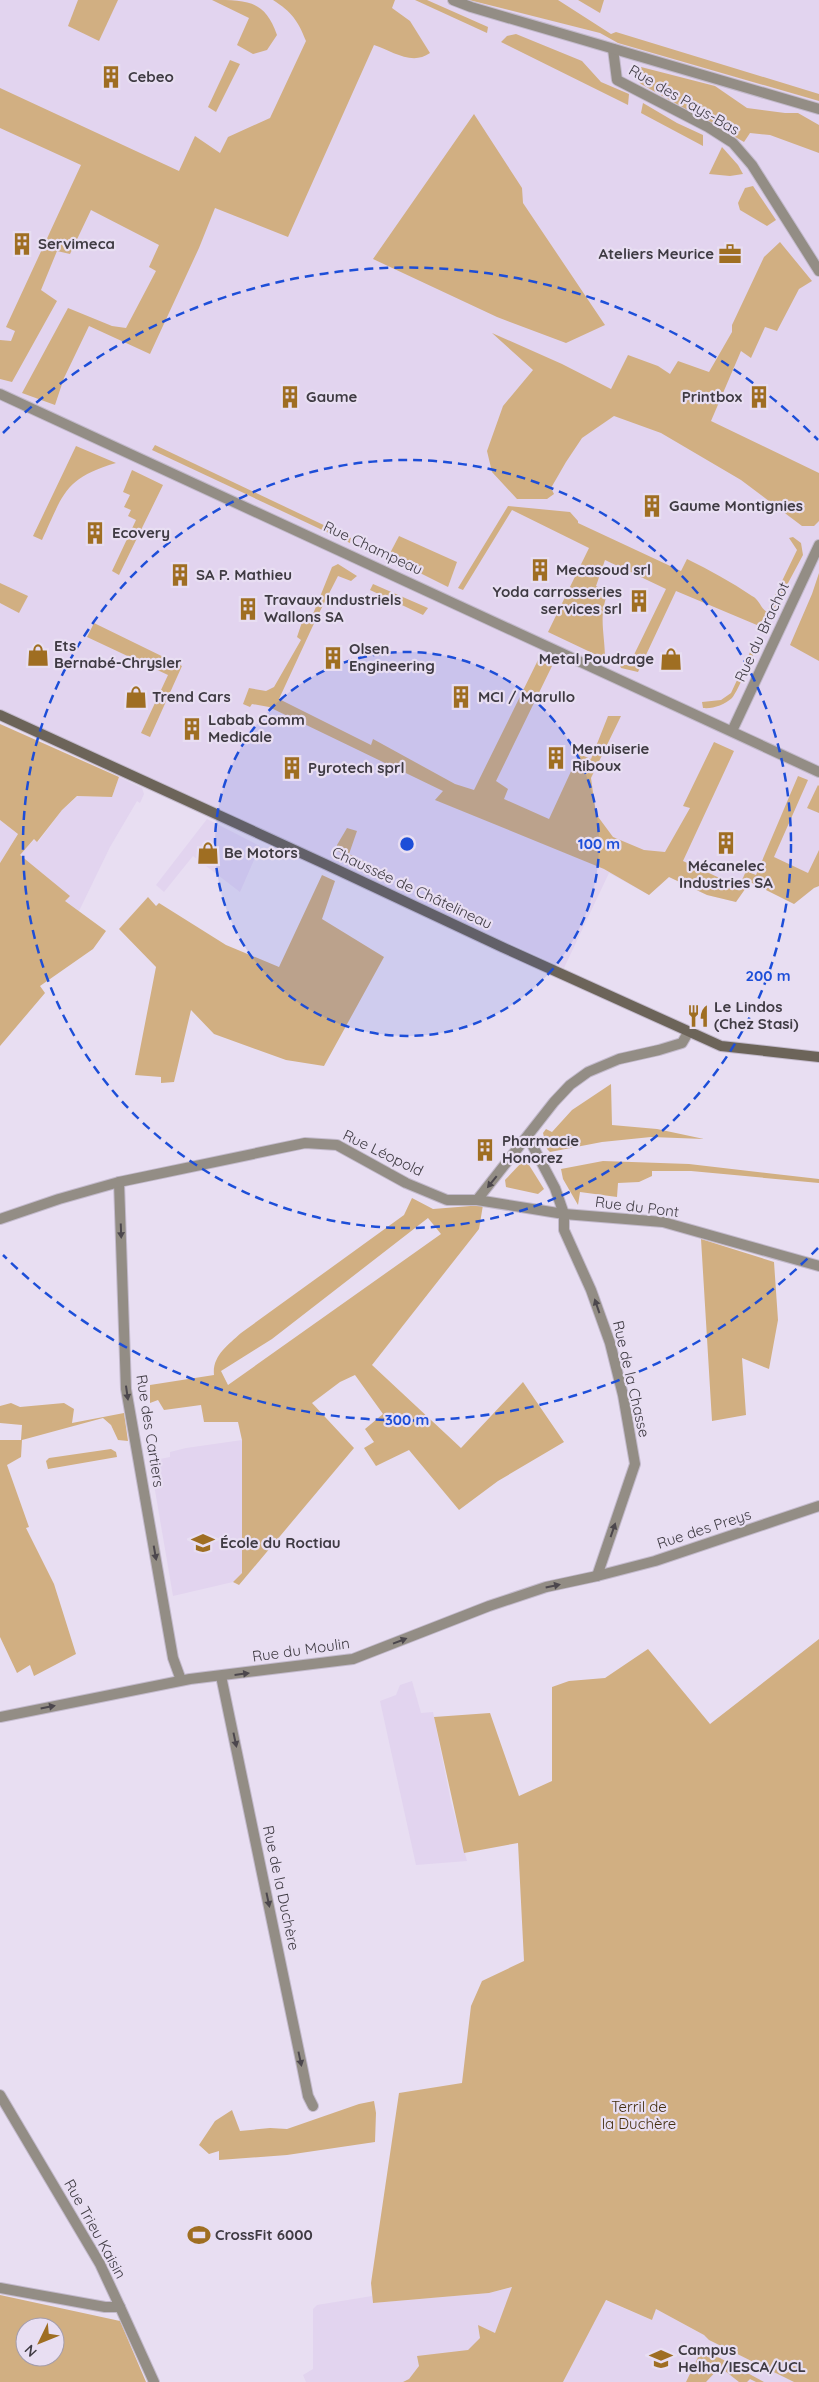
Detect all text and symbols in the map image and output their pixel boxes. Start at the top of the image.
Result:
street label: Rue des Pays-Bas [625,60,743,139]
building icon: Cebeo [98,64,124,90]
place label: Cebeo [128,67,174,86]
building icon: Servimeca [9,231,35,257]
place label: Servimeca [38,234,115,253]
office icon: Ateliers Meurice [717,241,743,267]
place label: Ateliers Meurice [599,244,714,263]
building icon: Gaume [277,384,303,410]
building icon: Printbox [746,384,772,410]
place label: Gaume [306,387,358,406]
place label: Printbox [682,387,743,406]
building icon: Gaume Montignies [639,493,665,519]
place label: Gaume Montignies [669,496,803,515]
street label: Rue Champeau [321,516,426,579]
building icon: Ecovery [82,520,108,546]
place label: Ecovery [112,523,170,542]
building icon: Mecasoud srl [527,557,553,583]
place label: Mecasoud srl [556,560,651,579]
building icon: SA P. Mathieu [167,562,193,588]
place label: SA P. Mathieu [196,565,292,584]
street label: Rue du Brachot [730,579,793,685]
place label: Yoda carrosseries services srl [493,582,622,618]
building icon: Yoda carrosseries services srl [626,588,652,614]
place label: Travaux Industriels Wallons SA [264,590,401,626]
building icon: Travaux Industriels Wallons SA [235,596,261,622]
place label: Ets Bernabé-Chrysler [54,636,182,672]
place label: Olsen Engineering [349,639,435,675]
shop icon: Ets Bernabé-Chrysler [25,642,51,668]
building icon: Olsen Engineering [320,645,346,671]
shop icon: Metal Poudrage [658,646,684,672]
place label: Metal Poudrage [539,649,654,668]
shop icon: Trend Cars [123,684,149,710]
building icon: MCI / Marullo [448,684,474,710]
place label: Trend Cars [152,687,231,706]
place label: MCI / Marullo [478,687,575,706]
place label: Labab Comm Medicale [208,710,305,746]
building icon: Labab Comm Medicale [179,716,205,742]
place label: Menuiserie Riboux [572,739,650,775]
building icon: Menuiserie Riboux [543,745,569,771]
building icon: Pyrotech sprl [279,755,305,781]
place label: Pyrotech sprl [308,758,404,777]
building icon: Mécanelec Industries SA [713,830,739,856]
text: 100 m [578,834,620,853]
centre of rings [398,835,416,853]
shop icon: Be Motors [195,840,221,866]
street label: Chaussée de Châtelineau [329,842,495,933]
place label: Be Motors [224,843,298,862]
place label: Mécanelec Industries SA [679,856,773,892]
text: 200 m [746,966,791,985]
place label: Le Lindos (Chez Stasi) [714,997,799,1033]
restaurant icon: Le Lindos (Chez Stasi) [685,1003,711,1029]
street label: Rue Léopold [340,1125,427,1180]
place label: Pharmacie Honorez [502,1131,579,1167]
building icon: Pharmacie Honorez [472,1137,498,1163]
one-way arrow [486,1175,497,1188]
street label: Rue du Pont [594,1192,680,1221]
one-way arrow [117,1223,125,1239]
one-way arrow [593,1298,601,1313]
street label: Rue de la Chasse [609,1319,654,1439]
street label: Rue des Cartiers [132,1373,169,1489]
one-way arrow [123,1386,131,1402]
text: 300 m [385,1410,429,1429]
street label: Rue des Preys [654,1504,753,1553]
one-way arrow [609,1523,617,1538]
school or university icon: École du Roctiau [190,1530,216,1556]
place label: École du Roctiau [220,1533,341,1552]
one-way arrow [151,1546,159,1562]
one-way arrow [546,1582,561,1590]
street label: Rue du Moulin [251,1633,351,1666]
one-way arrow [393,1637,408,1644]
one-way arrow [235,1670,251,1678]
one-way arrow [40,1703,55,1711]
one-way arrow [231,1733,239,1749]
street label: Rue de la Duchère [259,1824,304,1952]
one-way arrow [264,1892,272,1908]
one-way arrow [297,2051,305,2067]
park label: Terril de la Duchère [602,2097,676,2133]
street label: Rue Trieu Kaisin [60,2176,131,2282]
sports icon: CrossFit 6000 [186,2222,212,2248]
place label: CrossFit 6000 [215,2225,313,2244]
north arrow [15,2317,65,2367]
place label: Campus Helha/IESCA/UCL [678,2340,806,2376]
text: N [20,2341,41,2361]
school or university icon: Campus Helha/IESCA/UCL [648,2346,674,2372]

